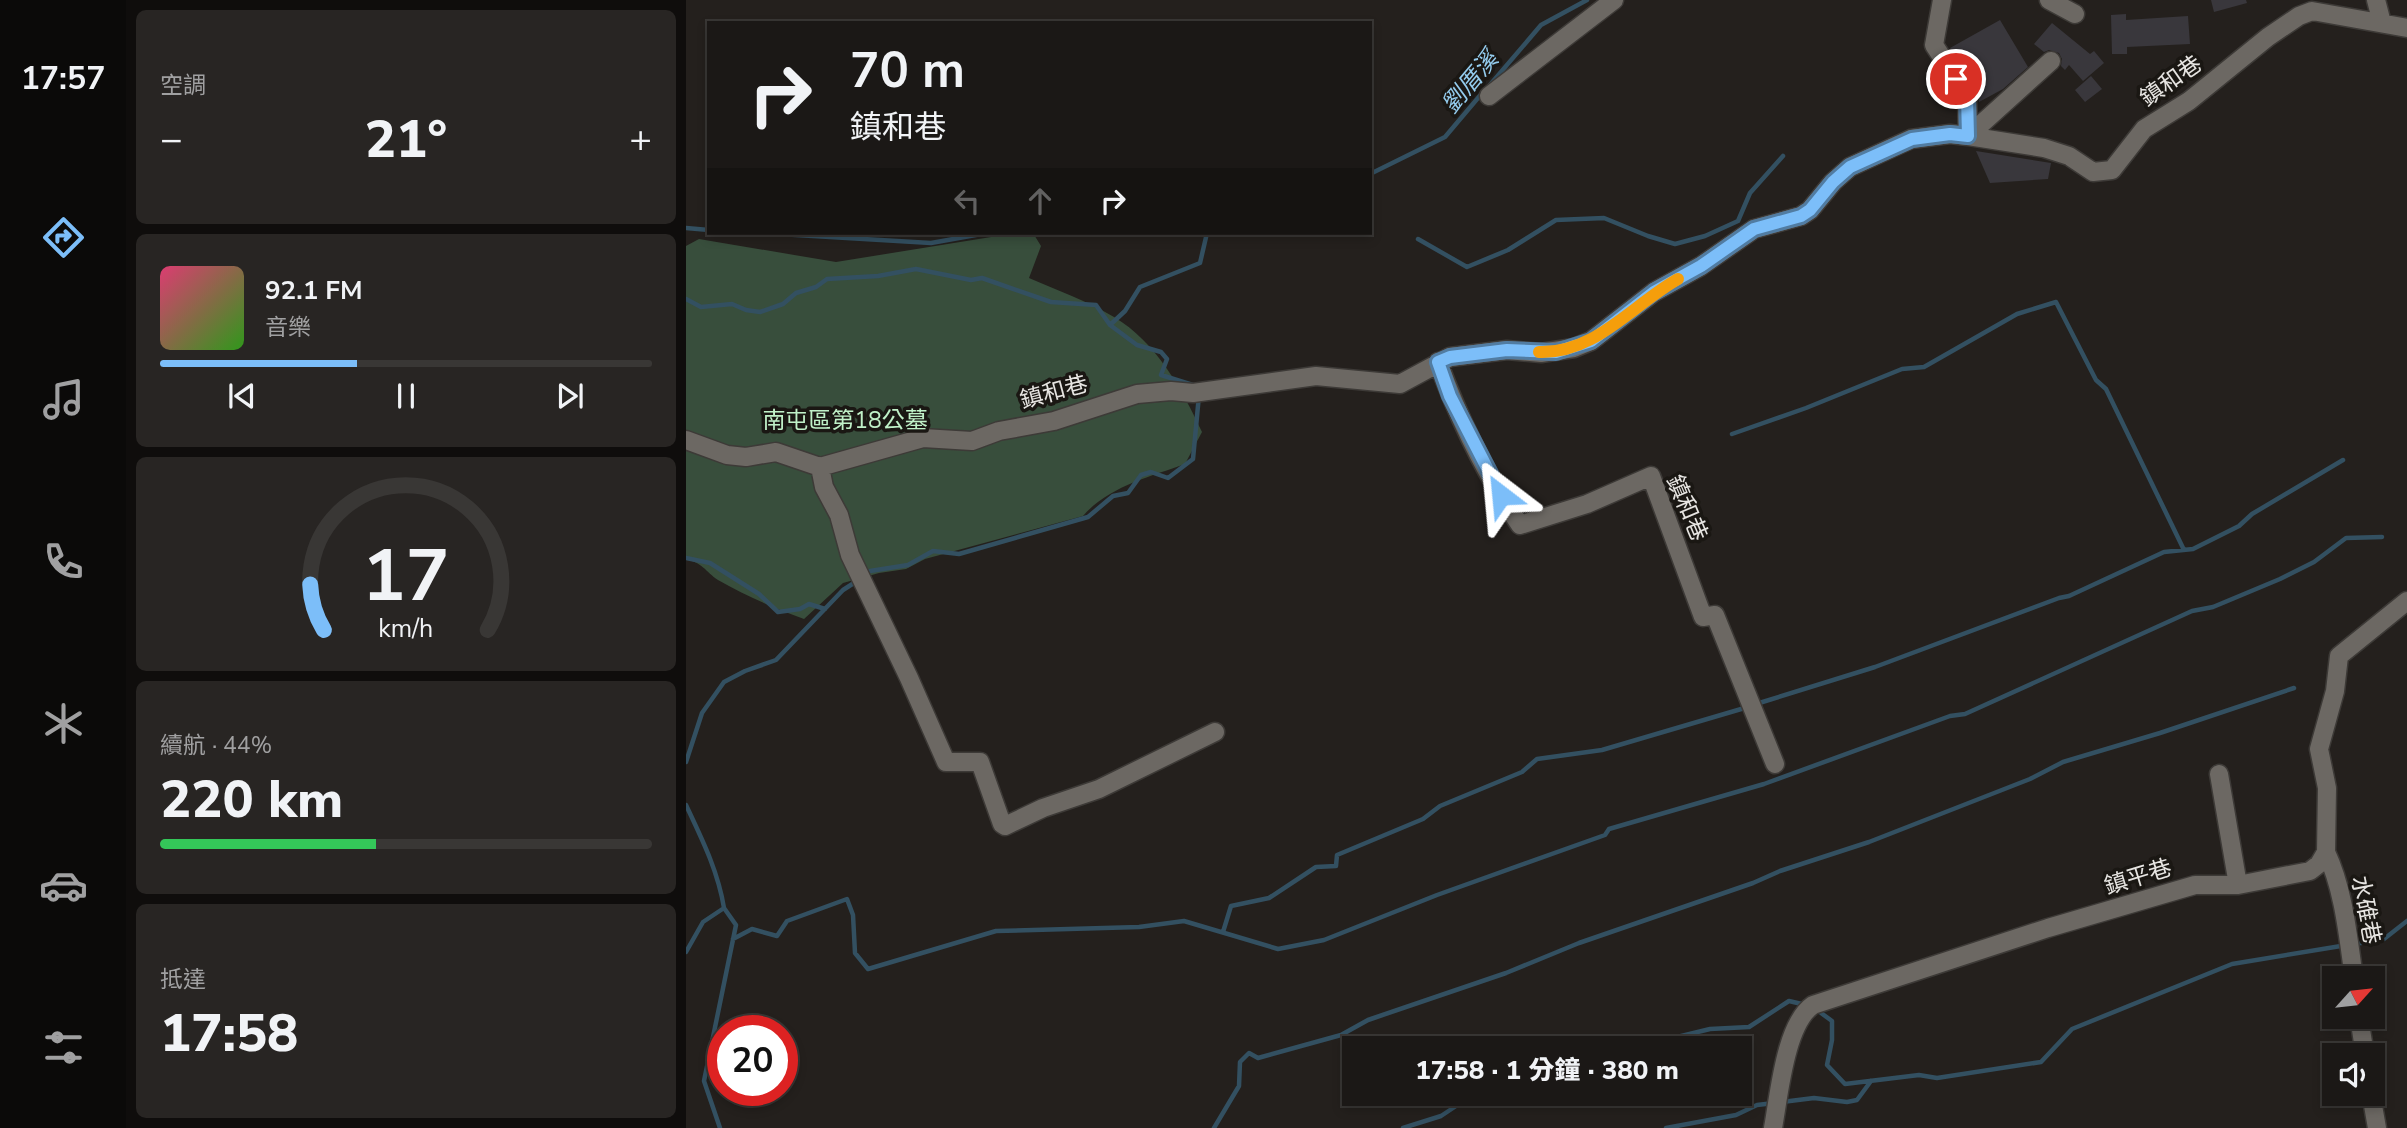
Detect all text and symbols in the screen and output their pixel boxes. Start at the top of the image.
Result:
text: 70 m [850,37,965,104]
water label: 劉厝溪 [1435,42,1507,120]
icon: right [735,49,826,140]
pin [1926,49,1986,109]
street label: 鎮和巷 [2134,49,2208,113]
text: 17:57 [21,57,105,100]
icon: arrive [1937,60,1975,98]
text: 空調 [160,70,206,101]
text: 21° [365,104,447,175]
text: 鎮和巷 [850,106,946,149]
text: − [160,114,183,165]
text: + [629,114,652,165]
icon: left [948,182,986,220]
icon: ahead [1021,182,1059,220]
icon: right [1094,182,1132,220]
icon: directions [39,213,88,262]
text: 92.1 FM [265,273,362,308]
text: 音樂 [265,312,311,343]
street label: 鎮和巷 [1017,368,1091,416]
icon: music [39,375,88,424]
icon: previous [223,377,261,415]
icon: pause [387,377,425,415]
icon: next [551,377,589,415]
park label: 南屯區第18公墓 [762,405,928,436]
position arrow [1464,458,1538,532]
street label: 鎮和巷 [1659,470,1715,546]
text: 17 [362,526,450,626]
icon: phone [39,537,88,586]
text: km/h [378,612,434,646]
icon: climate [39,699,88,748]
text: 續航 · 44% [160,730,272,761]
text: 220 km [160,764,343,835]
street label: 鎮平巷 [2100,852,2176,902]
icon: car [39,861,88,910]
street label: 水碓巷 [2344,873,2388,947]
text: 抵達 [160,964,206,995]
north arrow [2322,966,2385,1029]
map controls [2322,966,2385,1106]
text: 17:58 [160,998,298,1069]
speed limit sign: 20 [707,1015,798,1106]
icon: filters [39,1023,88,1072]
button: sound [2322,1043,2385,1106]
text: 17:58 · 1 分鐘 · 380 m [1415,1053,1679,1088]

